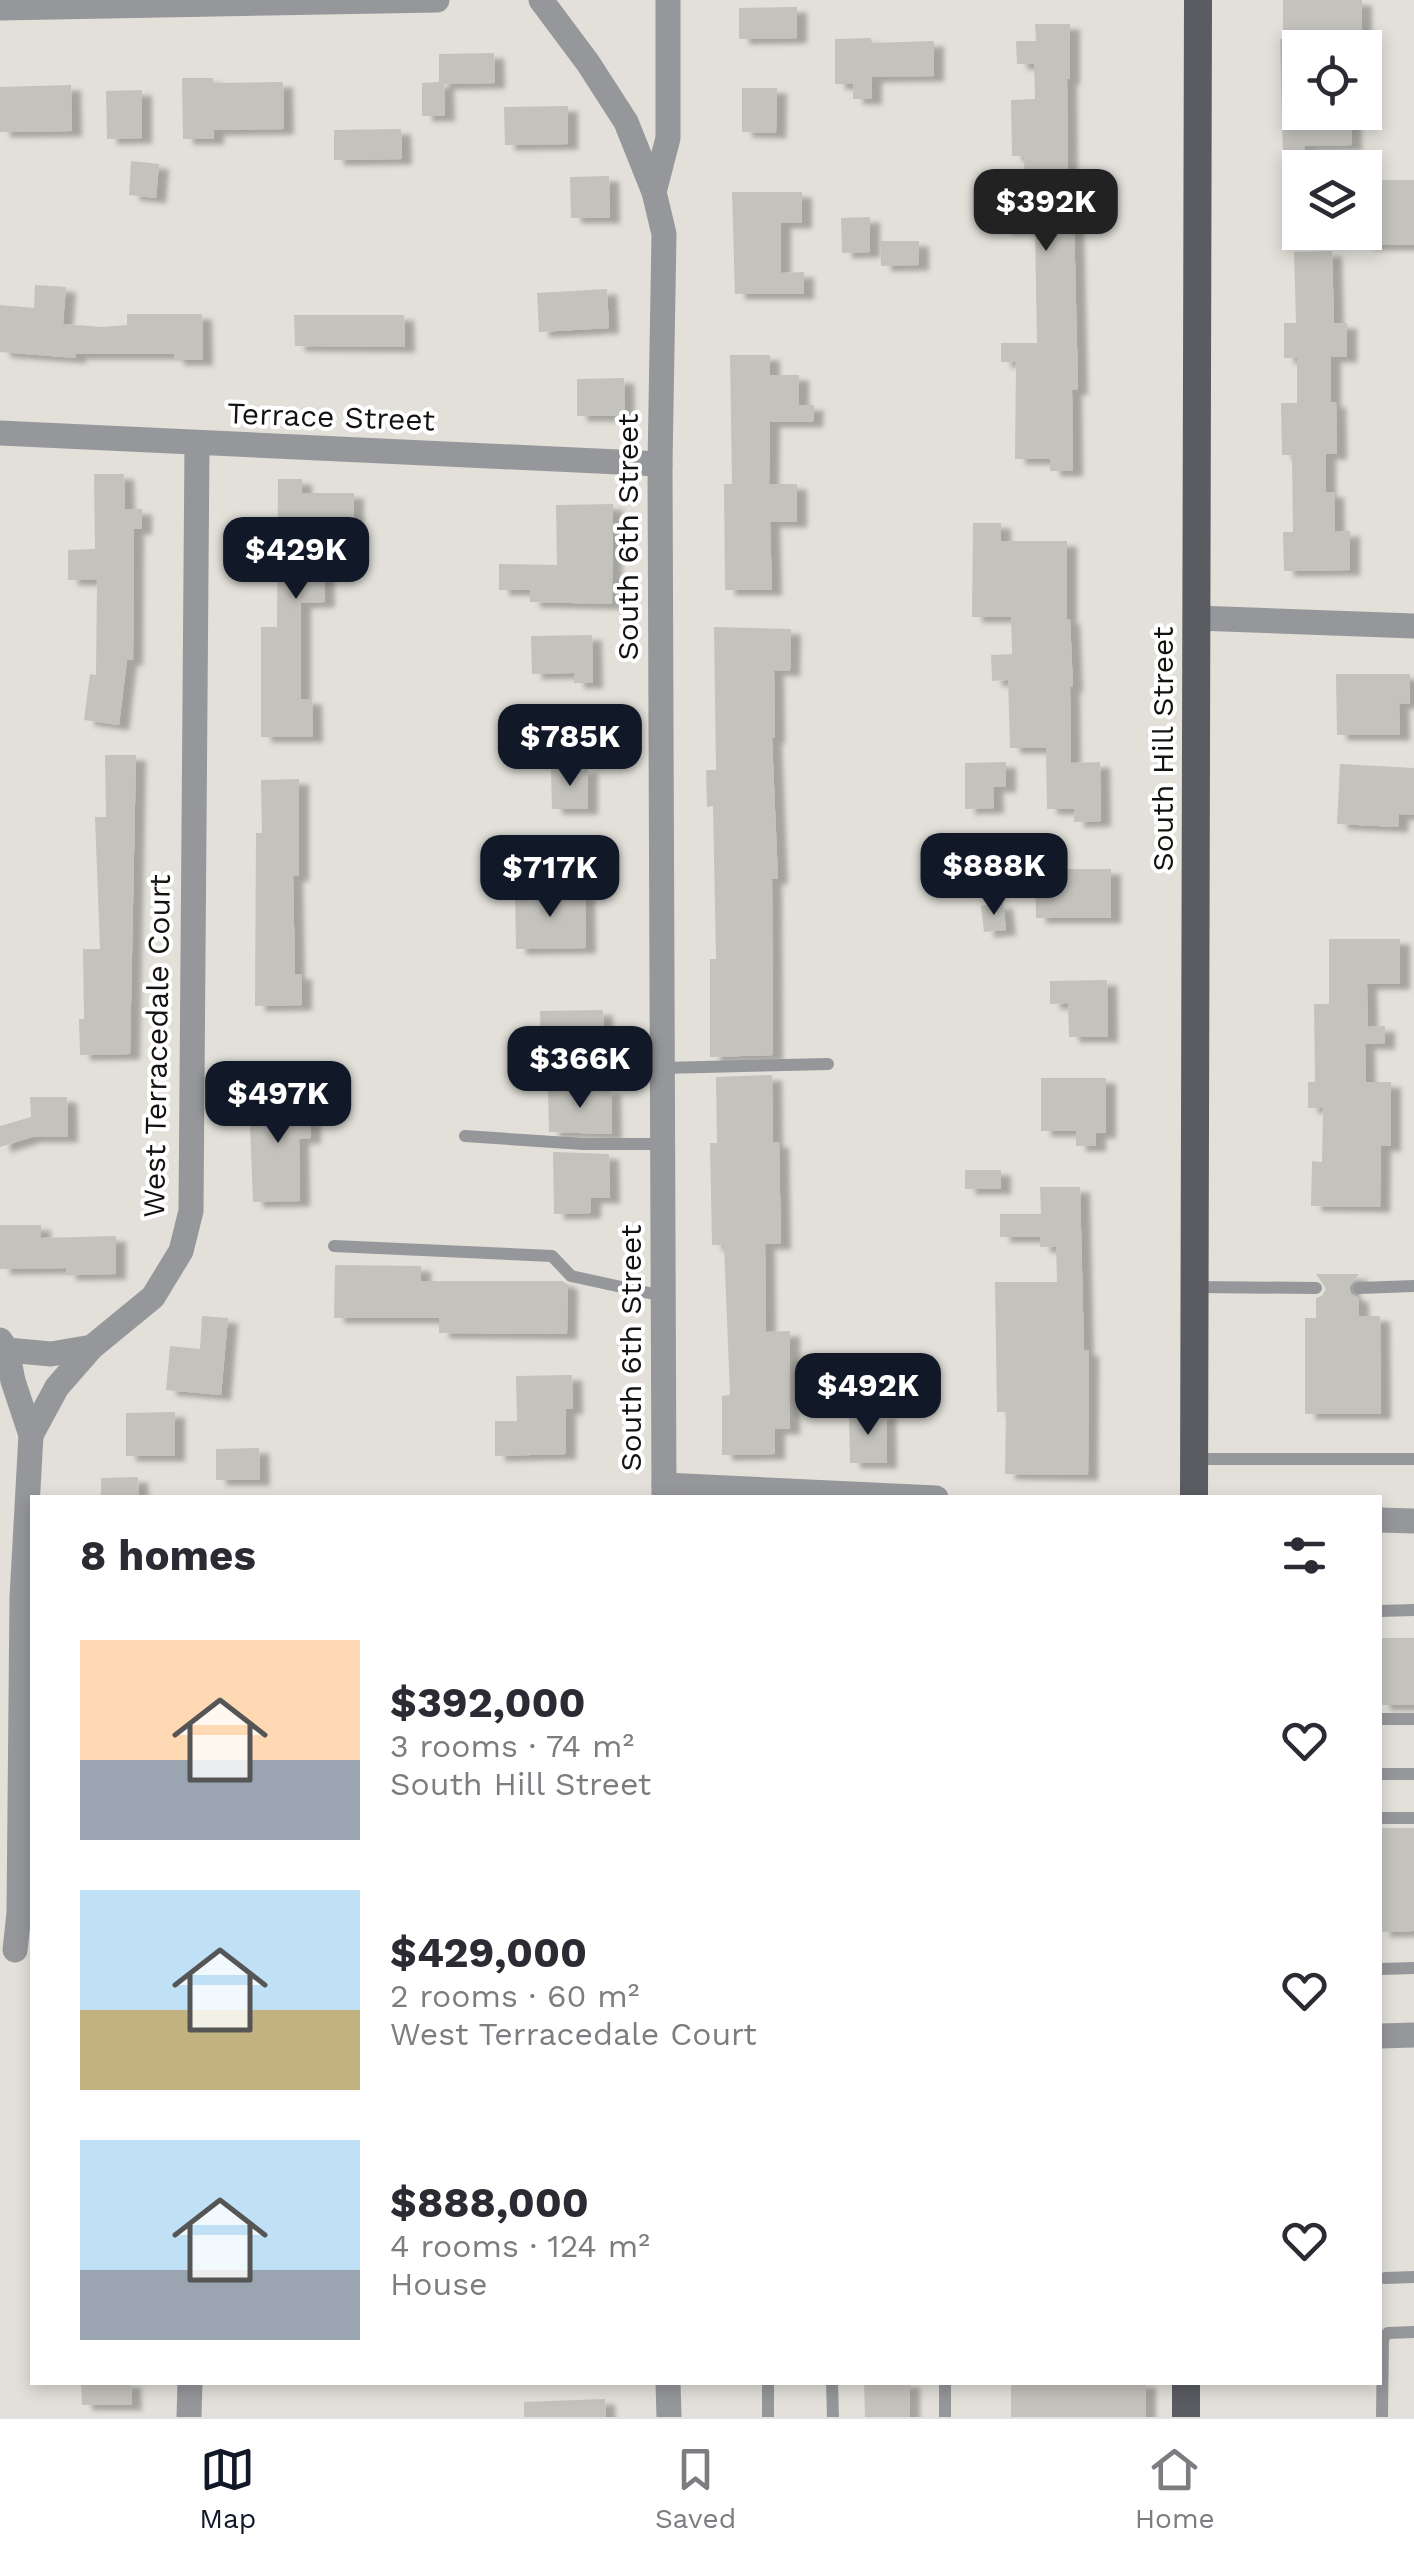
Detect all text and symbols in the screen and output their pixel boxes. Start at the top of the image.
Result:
map controls [1282,30,1382,250]
button: locate [1282,30,1382,130]
button: layers [1282,150,1382,250]
pin: $392K [976,169,1116,254]
text: $392K [996,182,1096,220]
street label: Terrace Street [227,395,436,438]
street label: South 6th Street [610,413,645,661]
pin: $429K [226,517,366,602]
text: $429K [245,530,347,568]
street label: South Hill Street [1145,626,1180,871]
pin: $785K [500,704,640,789]
text: $785K [520,717,620,755]
pin: $888K [924,833,1064,918]
pin: $717K [480,835,620,920]
text: $888K [943,846,1045,884]
text: $717K [502,848,598,886]
street label: West Terracedale Court [136,873,177,1218]
pin: $366K [510,1026,650,1111]
text: $366K [529,1039,631,1077]
pin: $497K [208,1061,348,1146]
text: $497K [227,1074,329,1112]
street label: South 6th Street [613,1224,648,1472]
pin: $492K [798,1353,938,1438]
text: $492K [817,1366,919,1404]
icon: filters [1277,1528,1332,1583]
text: 8 homes [80,1531,256,1580]
text: $392,000 [390,1678,586,1727]
icon: home [160,1680,280,1800]
icon: heart [1277,1713,1332,1768]
text: 3 rooms · 74 m² [390,1727,634,1765]
text: South Hill Street [390,1765,651,1803]
text: $429,000 [390,1928,587,1977]
icon: home [160,1930,280,2050]
icon: heart [1277,1963,1332,2018]
text: 2 rooms · 60 m² [390,1977,639,2015]
text: West Terracedale Court [390,2015,757,2053]
text: $888,000 [390,2178,589,2227]
icon: home [160,2180,280,2300]
icon: heart [1277,2213,1332,2268]
text: 4 rooms · 124 m² [390,2227,650,2265]
text: House [390,2265,488,2303]
tab: Map [199,2442,256,2535]
tab: Saved [655,2442,736,2535]
tab: Home [1135,2442,1215,2535]

